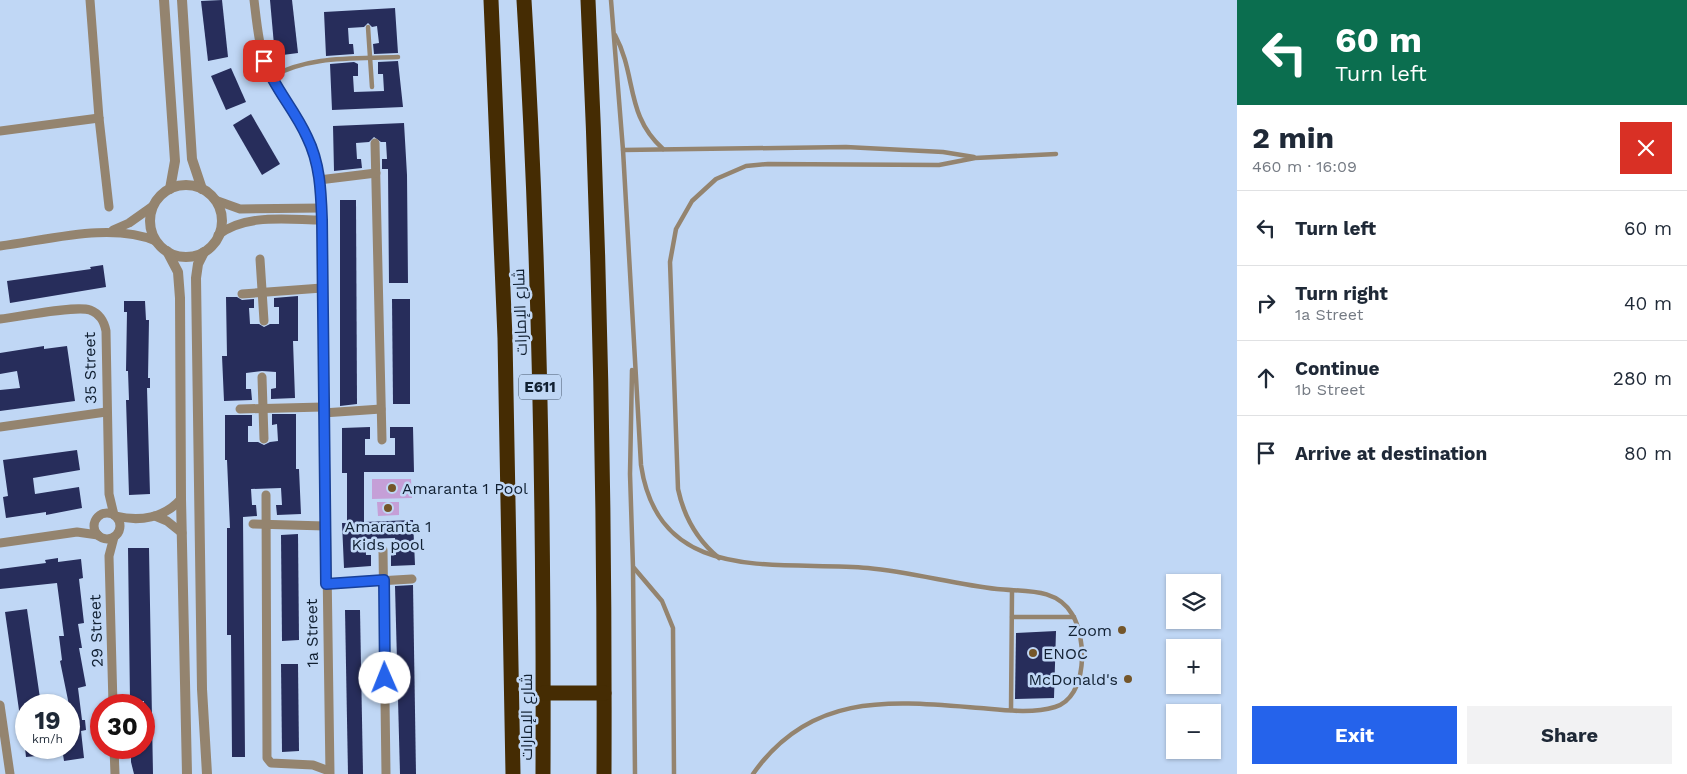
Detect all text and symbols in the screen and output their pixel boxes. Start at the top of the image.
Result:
text: 60 m [1335,19,1422,61]
icon: left [1252,20,1317,85]
pin [243,40,285,82]
icon: arrive [250,47,278,75]
text: Turn left [1335,61,1427,86]
text: 2 min [1252,120,1334,155]
button: close [1620,122,1672,174]
text: 460 m · 16:09 [1252,157,1357,176]
icon: left [1252,214,1280,242]
text: Turn left [1295,217,1376,240]
text: 60 m [1624,217,1672,240]
street label: شارع الإمارات [509,268,533,356]
text: Turn right [1295,282,1388,305]
icon: right [1252,289,1280,317]
text: 40 m [1624,292,1672,315]
text: 1a Street [1295,305,1364,324]
street label: 35 Street [80,331,100,404]
text: Continue [1295,357,1379,380]
icon: ahead [1252,364,1280,392]
text: 280 m [1613,367,1672,390]
road number: E611 [519,374,561,400]
text: 1b Street [1295,380,1365,399]
icon: arrive [1252,439,1280,467]
text: Arrive at destination [1295,442,1487,465]
text: 80 m [1624,442,1672,465]
place label: Amaranta 1 Pool [402,479,528,498]
marker: Amaranta 1 Pool [386,482,398,494]
marker: Amaranta 1 Kids pool [382,502,394,514]
place label: Amaranta 1 Kids pool [345,517,431,554]
map controls [1166,574,1221,759]
button: layers [1166,574,1221,629]
street label: 29 Street [85,594,107,668]
street label: 1a Street [302,598,322,667]
place label: Zoom [1068,621,1112,640]
marker: Zoom [1116,624,1128,636]
button: + [1166,639,1221,694]
place label: ENOC [1043,644,1088,663]
marker: ENOC [1027,647,1039,659]
position arrow [358,651,410,703]
place label: McDonald's [1029,670,1118,689]
street label: شارع الإمارات [517,673,538,761]
marker: McDonald's [1122,673,1134,685]
speed limit sign: 30 [90,694,155,759]
button: − [1166,704,1221,759]
text: 19 [34,706,61,735]
button: Exit [1252,706,1457,764]
button: Share [1467,706,1672,764]
text: km/h [32,732,63,746]

